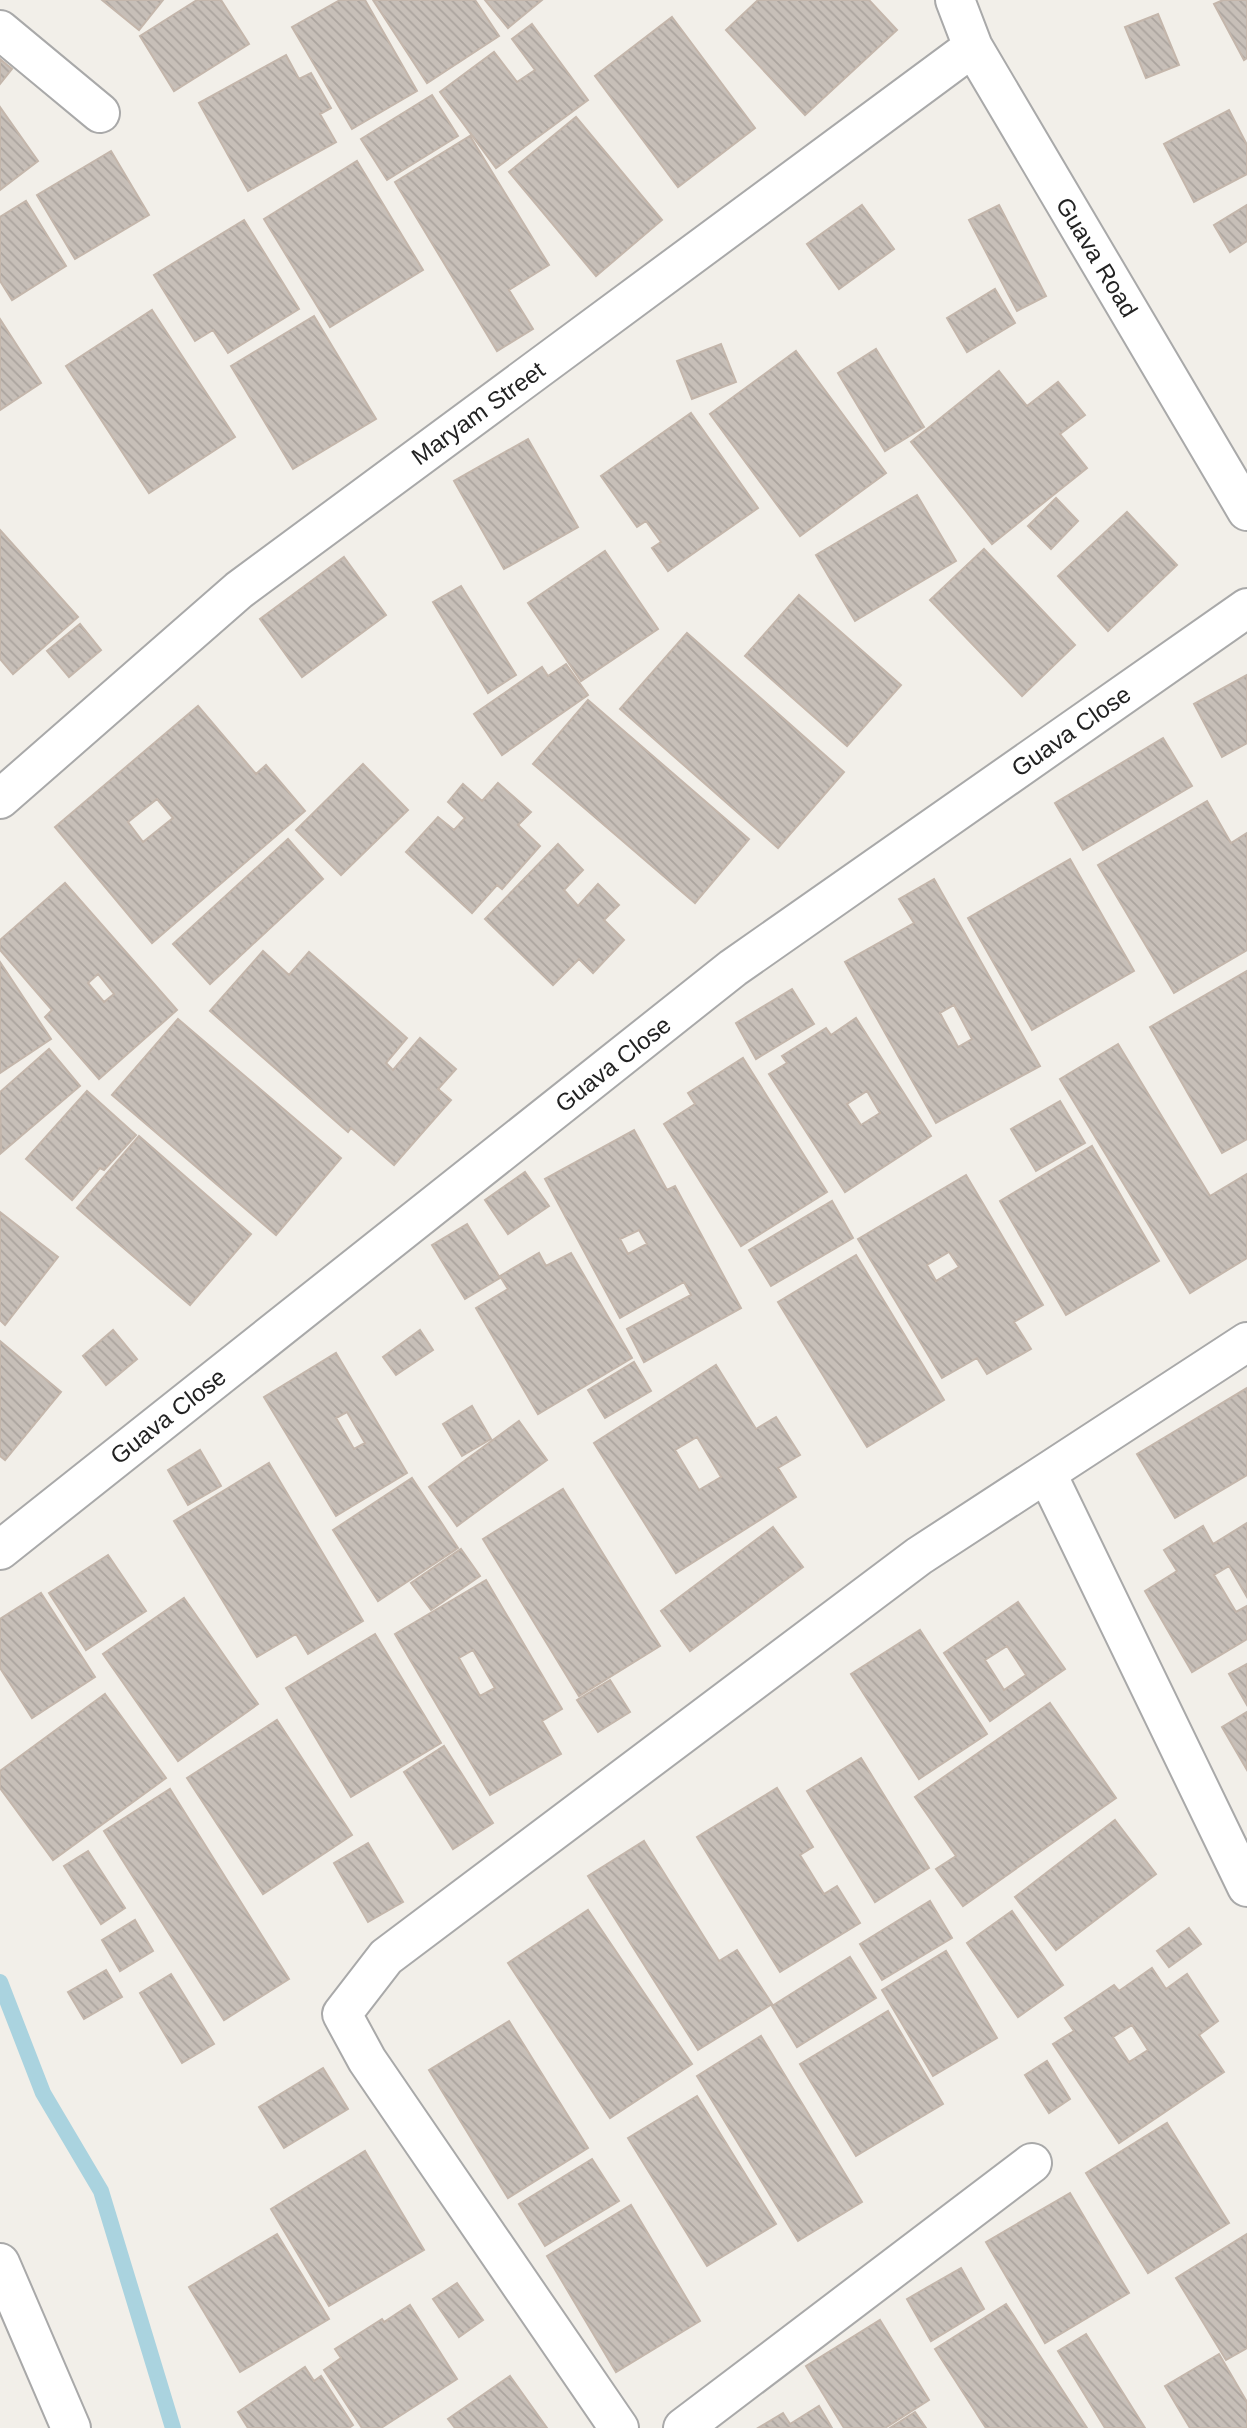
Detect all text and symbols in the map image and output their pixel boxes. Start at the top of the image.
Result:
street label: Guava Road [1051,192,1143,322]
street label: Maryam Street [406,356,550,470]
street label: Guava Close [1006,680,1136,782]
street label: Guava Close [550,1011,676,1117]
street label: Guava Close [105,1363,231,1469]

